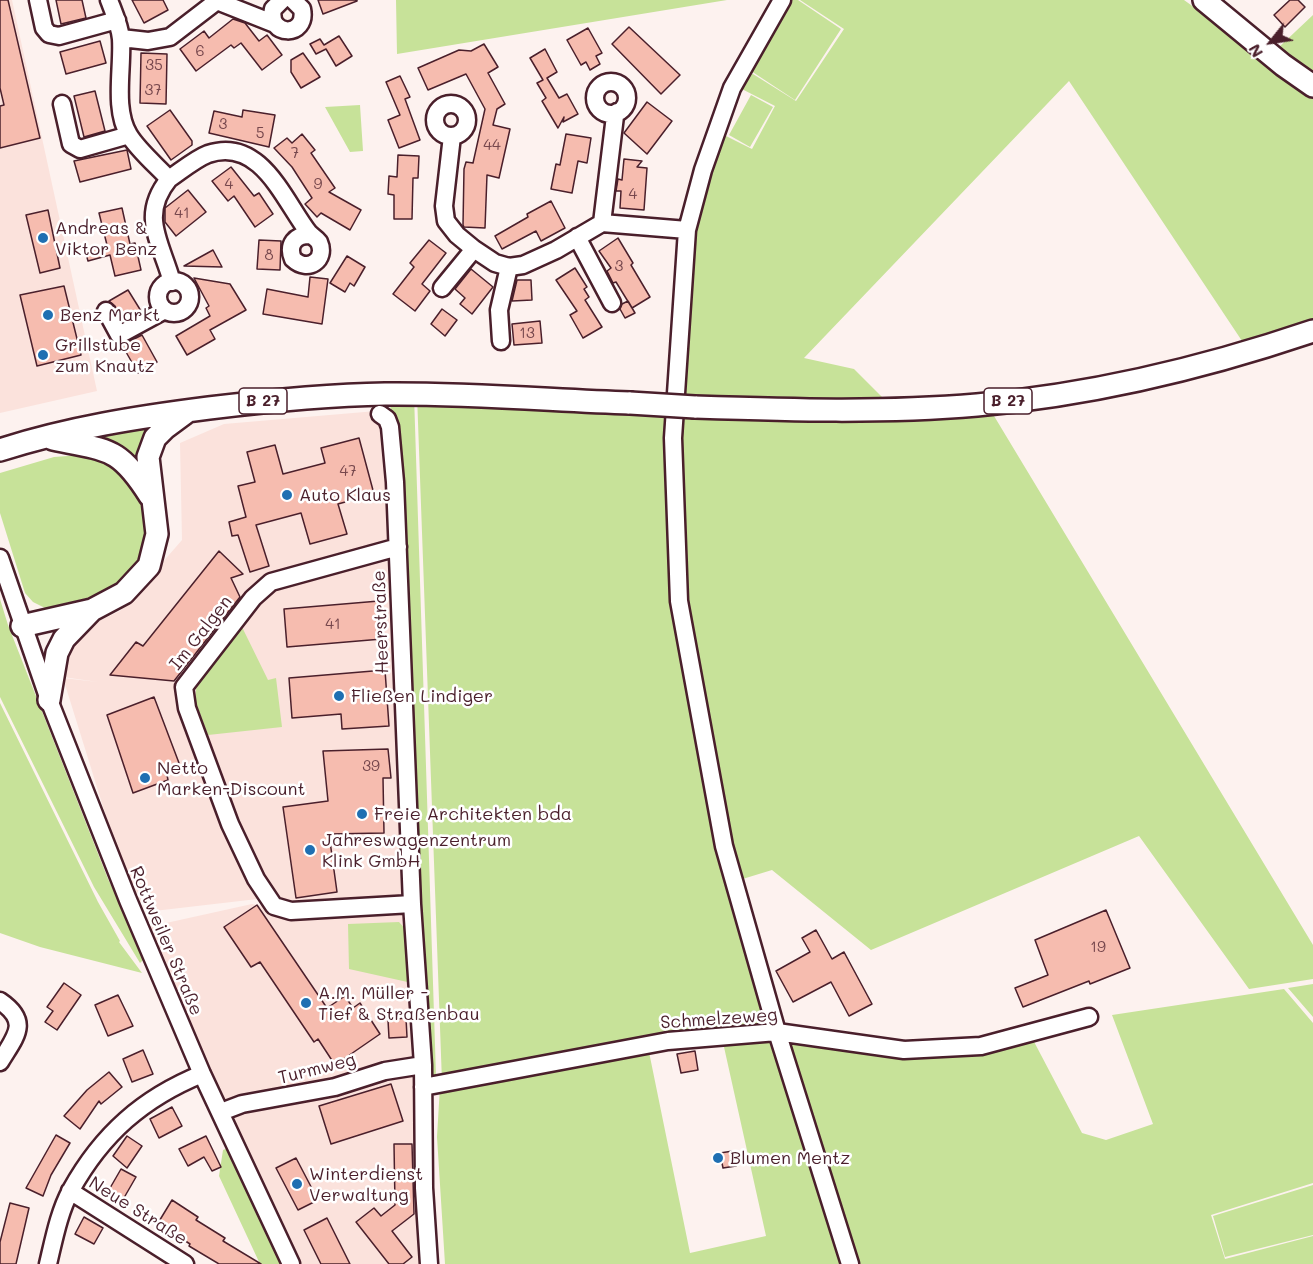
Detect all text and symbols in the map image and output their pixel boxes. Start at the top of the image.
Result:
north arrow [1241,12,1301,72]
text: N [1243,41,1267,62]
house number: 6 [195,42,205,60]
house number: 35 [145,56,163,74]
house number: 37 [144,81,162,99]
house number: 3 [219,115,227,133]
house number: 5 [256,124,264,142]
house number: 44 [483,136,501,154]
house number: 7 [291,144,299,162]
house number: 4 [225,175,233,193]
house number: 9 [314,175,322,193]
house number: 4 [629,185,637,203]
house number: 41 [174,204,190,222]
place label: Andreas & Viktor Benz [55,217,157,260]
marker: Andreas & Viktor Benz [36,231,50,245]
house number: 8 [264,246,274,264]
house number: 3 [615,257,623,275]
place label: Benz Markt [60,304,160,326]
marker: Benz Markt [41,308,55,322]
house number: 13 [519,324,535,342]
place label: Grillstube zum Knautz [55,334,155,376]
marker: Grillstube zum Knautz [36,348,50,362]
road number: B 27 [239,388,287,414]
road number: B 27 [984,388,1032,414]
house number: 47 [339,462,357,480]
place label: Auto Klaus [299,484,391,506]
marker: Auto Klaus [280,488,294,502]
street label: Heerstraße [368,570,394,674]
street label: Im Galgen [165,591,237,675]
house number: 41 [325,615,341,633]
place label: Fließen Lindiger [351,685,493,707]
marker: Fließen Lindiger [332,689,346,703]
place label: Netto Marken-Discount [157,757,305,800]
house number: 39 [362,757,380,775]
marker: Netto Marken-Discount [138,771,152,785]
place label: Freie Architekten bda [374,803,572,825]
marker: Freie Architekten bda [355,807,369,821]
place label: Jahreswagenzentrum Klink GmbH [322,829,511,872]
marker: Jahreswagenzentrum Klink GmbH [303,843,317,857]
street label: Rottweiler Straße [125,863,207,1019]
house number: 19 [1090,938,1106,956]
place label: A.M. Müller - Tief & Straßenbau [318,982,480,1024]
marker: A.M. Müller - Tief & Straßenbau [299,996,313,1010]
street label: Schmelzeweg [660,1004,778,1034]
street label: Turmweg [276,1049,358,1089]
place label: Blumen Mentz [730,1147,850,1169]
marker: Blumen Mentz [711,1151,725,1165]
place label: Winterdienst Verwaltung [309,1163,423,1206]
street label: Neue Straße [85,1172,191,1250]
marker: Winterdienst Verwaltung [290,1177,304,1191]

